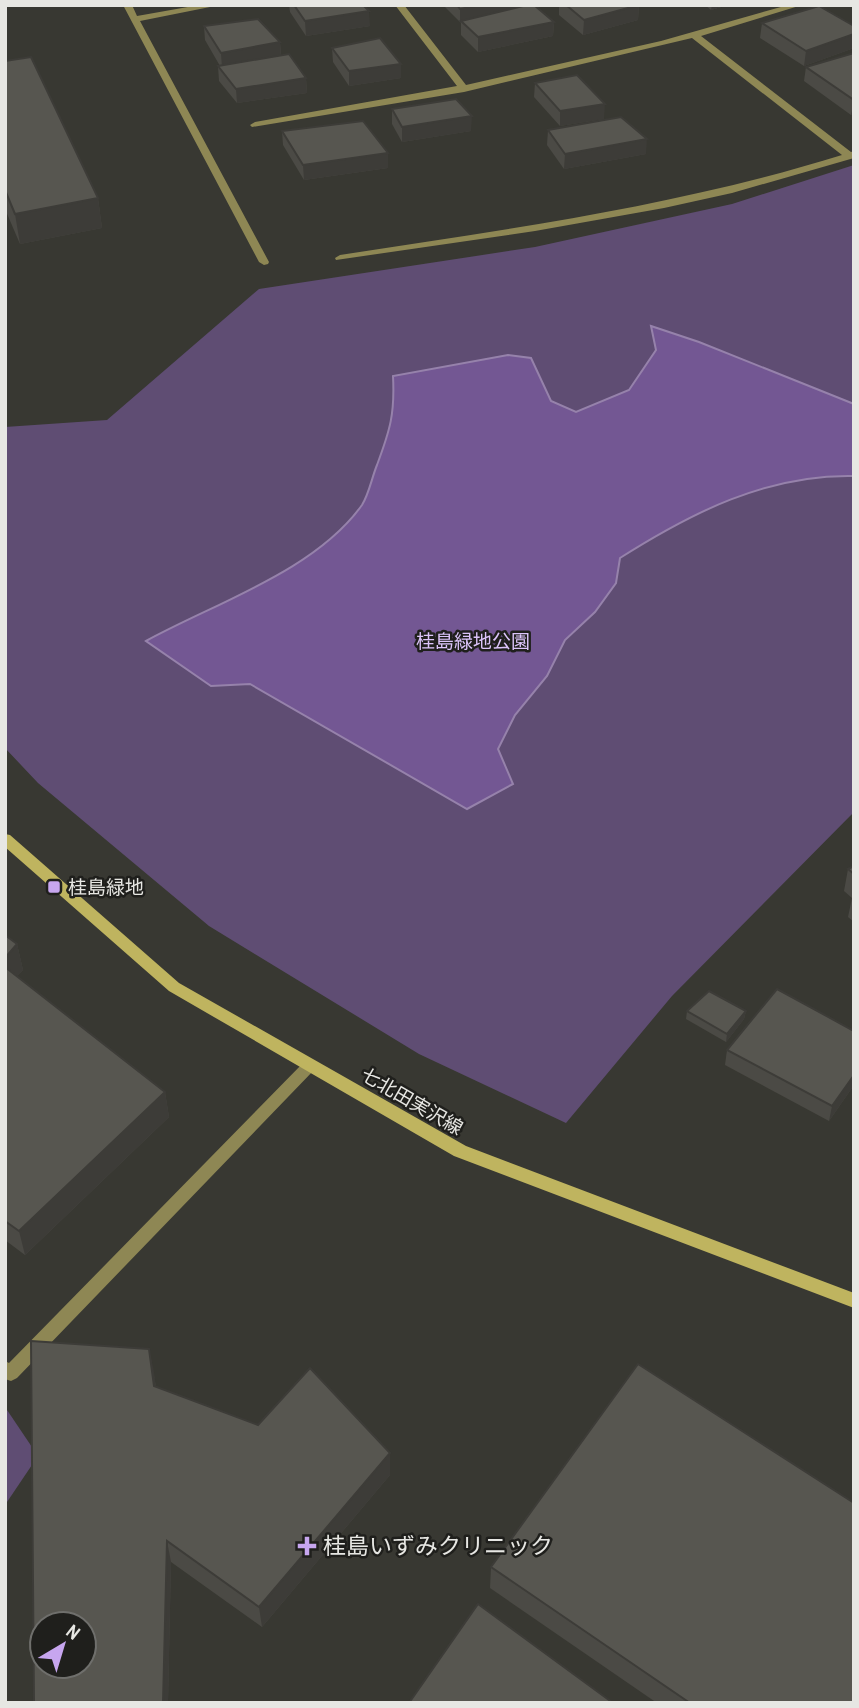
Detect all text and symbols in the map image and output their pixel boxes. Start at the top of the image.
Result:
park label: 桂島緑地公園 [416,628,530,654]
place label: 桂島緑地 [68,874,144,900]
marker: 桂島緑地 [46,879,62,895]
street label: 七北田実沢線 [356,1061,468,1141]
place label: 桂島いずみクリニック [323,1530,553,1561]
marker: 桂島いずみクリニック [297,1536,317,1556]
north arrow [28,1610,98,1680]
text: N [61,1618,86,1645]

